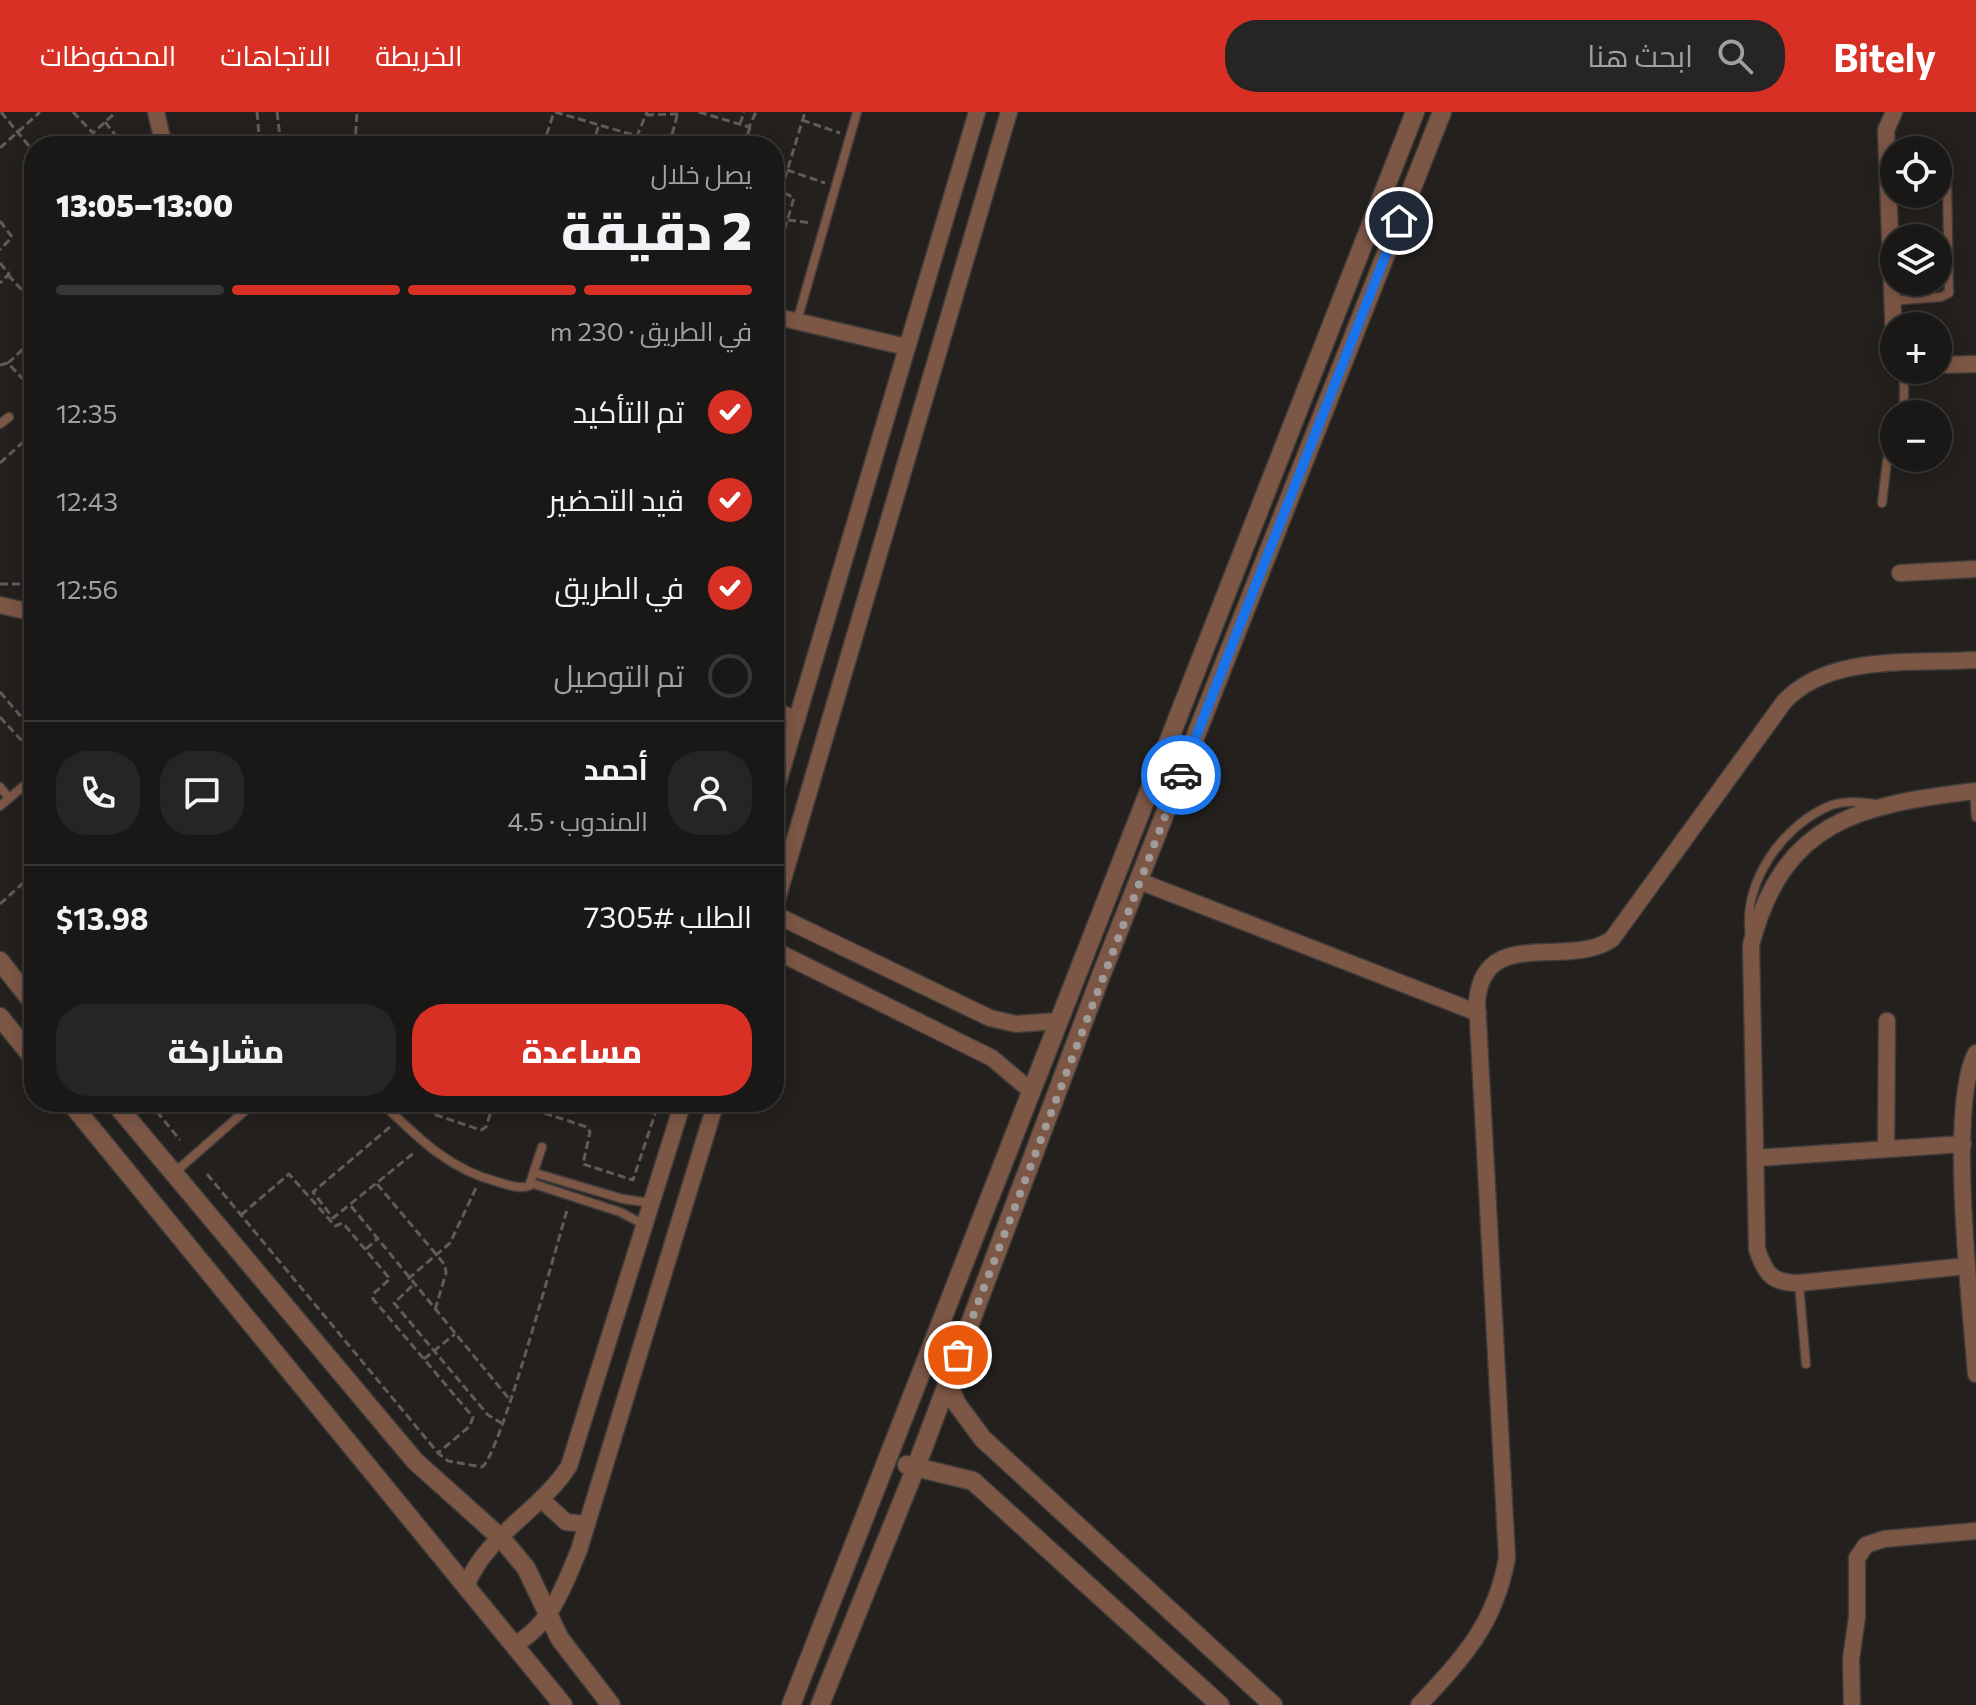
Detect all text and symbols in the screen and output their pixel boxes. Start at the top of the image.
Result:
search box [1225,20,1785,92]
text: Bitely [1833,33,1936,80]
icon: search [1713,34,1757,78]
text: ابحث هنا [1587,36,1693,73]
text: المحفوظات [40,38,176,72]
text: الاتجاهات [220,38,331,72]
text: الخريطة [375,38,463,72]
map controls [1880,136,1952,472]
button: locate [1880,136,1952,208]
text: يصل خلال [651,158,752,189]
text: 13:00–13:05 [56,186,233,223]
pin [1365,187,1433,255]
text: 2 دقيقة [561,197,752,261]
icon: home [1377,199,1421,243]
button: layers [1880,224,1952,296]
button: + [1880,312,1952,384]
text: في الطريق · 230 m [550,315,752,346]
icon: check [708,390,752,434]
text: تم التأكيد [573,392,684,429]
text: 12:35 [56,397,117,428]
button: − [1880,400,1952,472]
icon: check [708,478,752,522]
text: قيد التحضير [549,480,684,517]
text: 12:43 [56,485,118,516]
icon: check [708,566,752,610]
text: في الطريق [554,568,684,605]
text: 12:56 [56,573,118,604]
text: تم التوصيل [554,656,684,693]
courier [1141,735,1221,815]
text: أحمد [584,749,648,786]
button: phone [56,751,140,835]
button: chat [160,751,244,835]
button: person [668,751,752,835]
icon: car [1159,753,1203,797]
text: المندوب · 4.5 [507,805,648,836]
text: الطلب #7305 [583,897,752,934]
text: $13.98 [56,899,148,936]
button: مشاركة [56,1004,396,1096]
button: مساعدة [412,1004,752,1096]
pin [924,1321,992,1389]
icon: bag [936,1333,980,1377]

